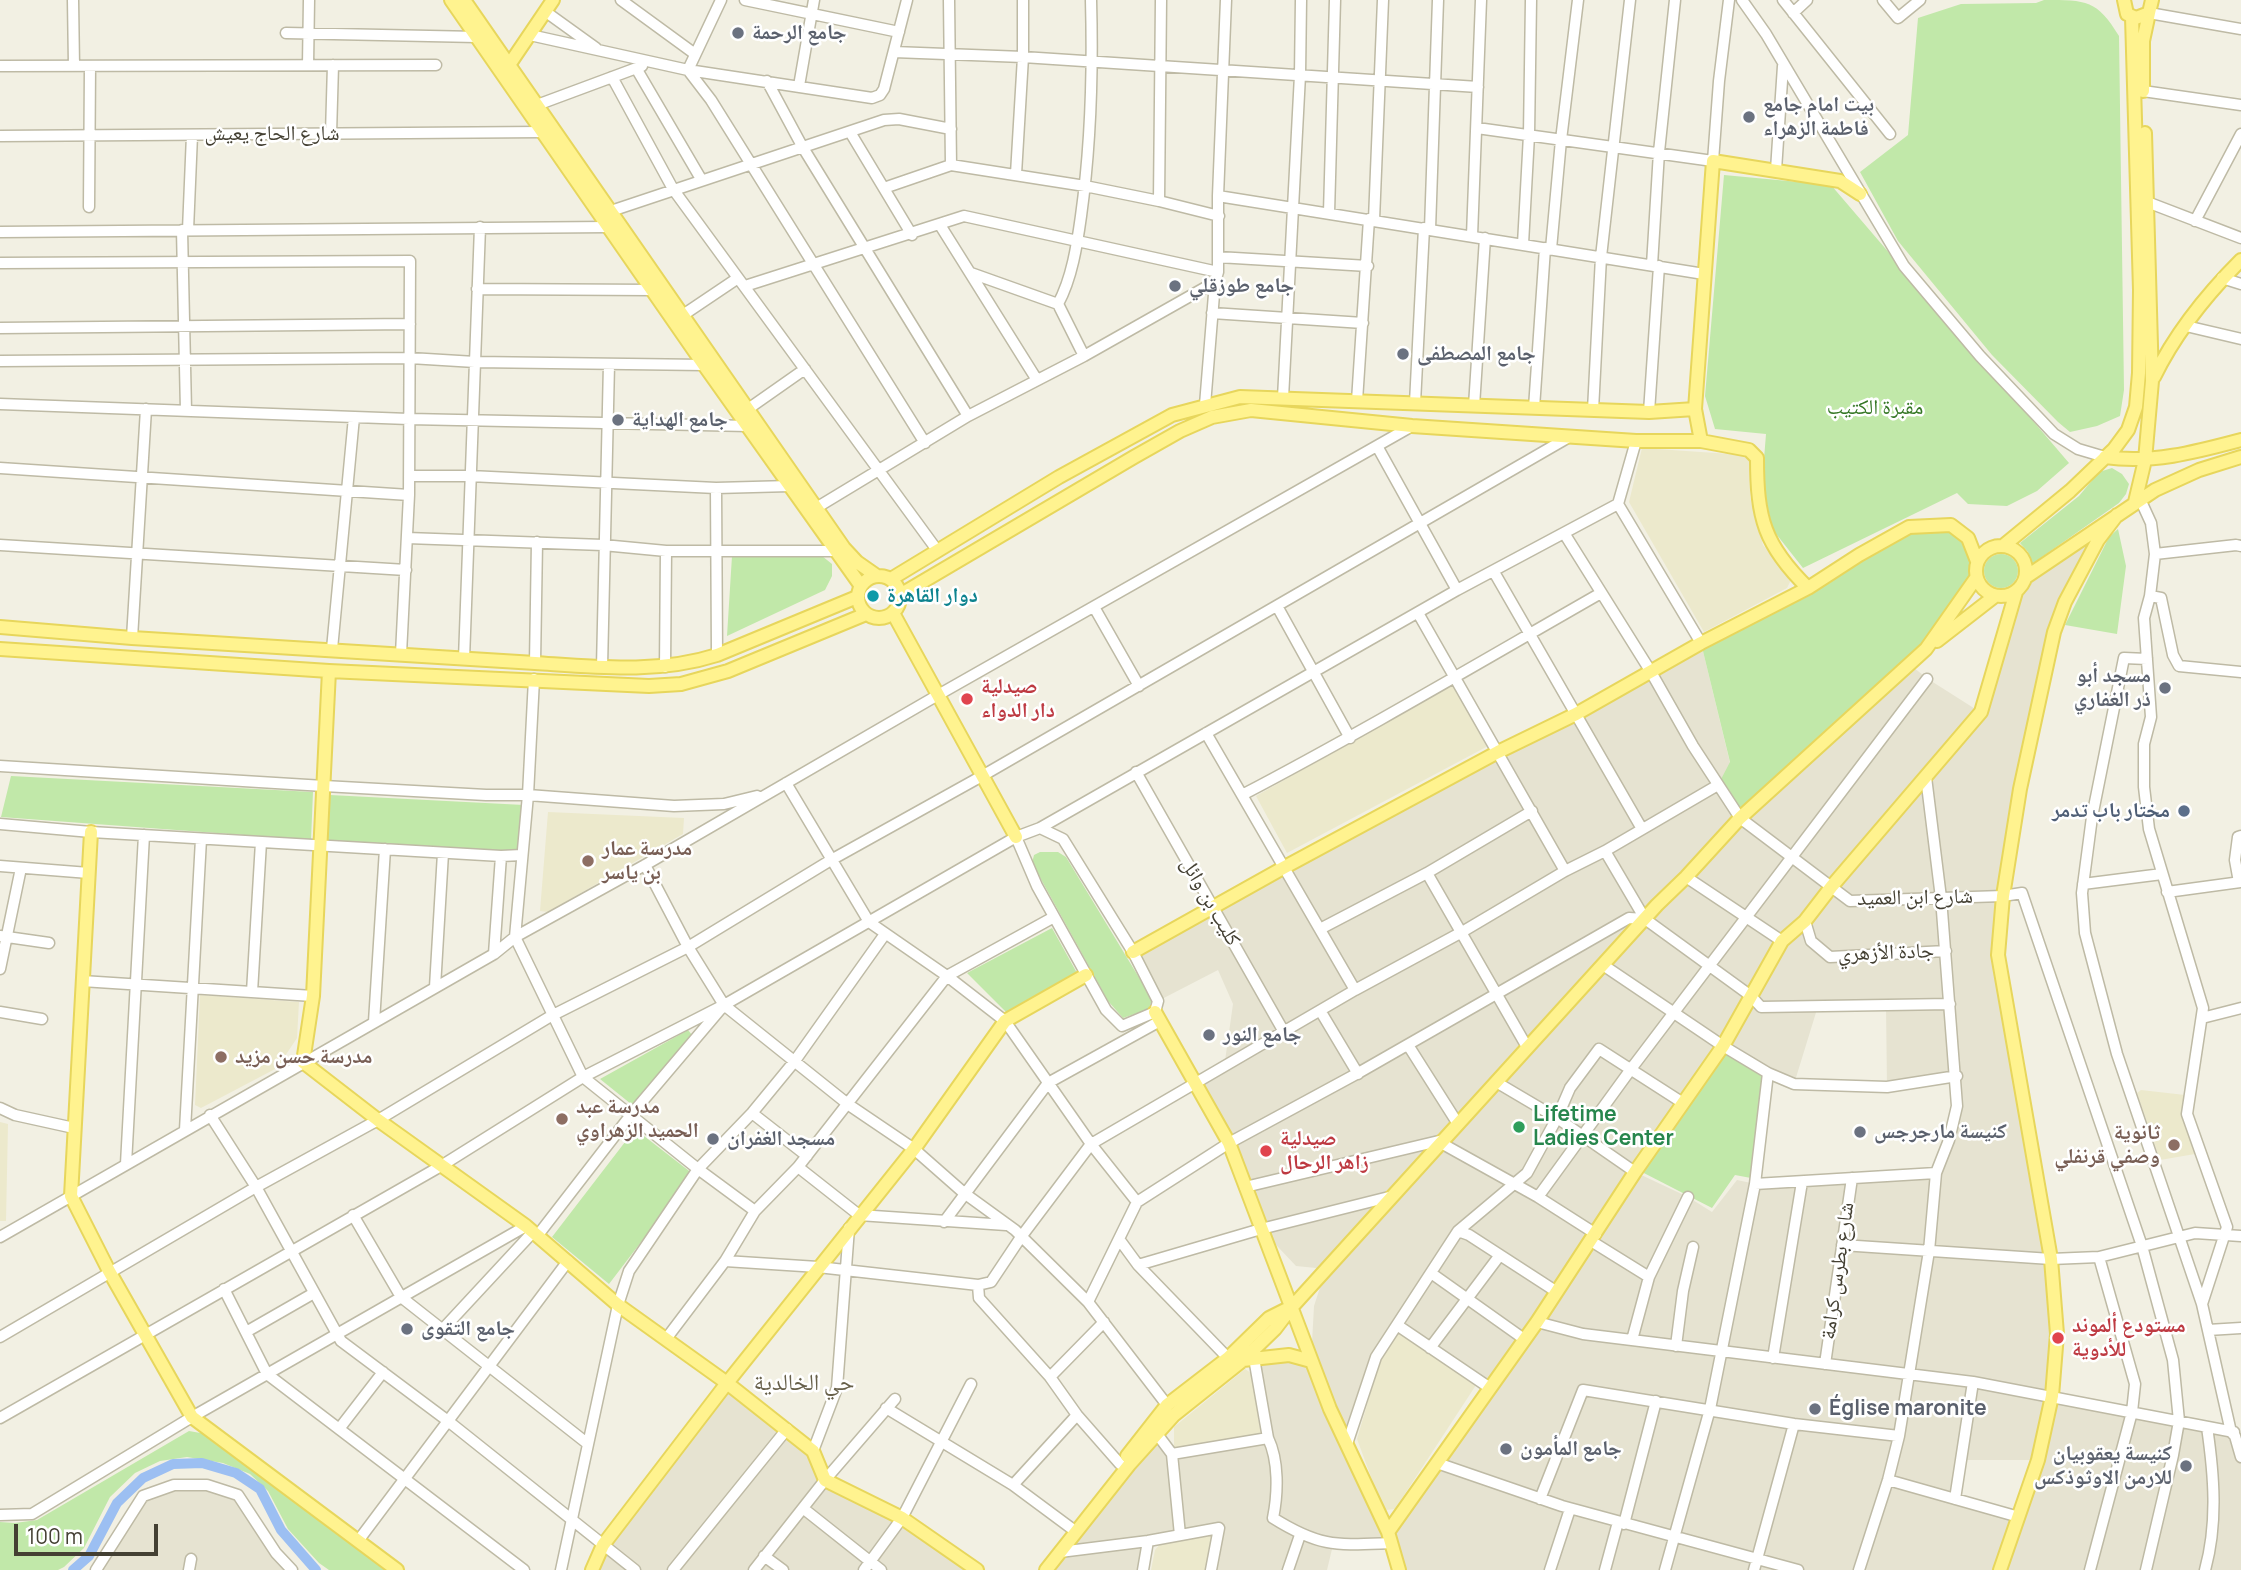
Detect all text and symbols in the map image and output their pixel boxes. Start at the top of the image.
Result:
place label: جامع الرحمة [752,20,847,46]
marker: جامع الرحمة [730,25,746,41]
place label: بيت امام جامع فاطمة الزهراء [1763,92,1874,142]
marker: بيت امام جامع فاطمة الزهراء [1741,109,1757,125]
street label: شارع الحاج يعيش [204,121,340,147]
place label: جامع طوزقلي [1189,273,1294,299]
marker: جامع طوزقلي [1167,278,1183,294]
place label: جامع المصطفى [1417,341,1536,367]
marker: جامع المصطفى [1395,346,1411,362]
park label: مقبرة الكتيب [1827,395,1923,421]
place label: جامع الهداية [632,407,728,433]
marker: جامع الهداية [610,412,626,428]
place label: دوار القاهرة [887,583,978,609]
marker: دوار القاهرة [865,588,881,604]
place label: مسجد أبو ذر الغفاري [2074,663,2151,713]
place label: صيدلية دار الدواء [981,674,1055,724]
marker: مسجد أبو ذر الغفاري [2157,680,2173,696]
marker: صيدلية دار الدواء [959,691,975,707]
place label: مختار باب تدمر [2052,798,2170,824]
marker: مختار باب تدمر [2176,803,2192,819]
place label: مدرسة عمار بن ياسر [602,836,692,886]
marker: مدرسة عمار بن ياسر [580,853,596,869]
street label: كليب بن وائل [1175,853,1245,951]
street label: شارع ابن العميد [1857,884,1973,912]
street label: جادة الأزهري [1837,939,1935,967]
place label: جامع النور [1223,1022,1302,1048]
marker: جامع النور [1201,1027,1217,1043]
place label: مدرسة حسن مزيد [235,1044,372,1070]
marker: مدرسة حسن مزيد [213,1049,229,1065]
place label: مدرسة عبد الحميد الزهراوي [576,1094,699,1144]
place label: Lifetime Ladies Center [1533,1102,1674,1152]
marker: مدرسة عبد الحميد الزهراوي [554,1111,570,1127]
marker: Lifetime Ladies Center [1511,1119,1527,1135]
place label: كنيسة مارجرجس [1874,1119,2007,1145]
place label: ثانوية وصفي قرنفلي [2054,1120,2160,1170]
marker: كنيسة مارجرجس [1852,1124,1868,1140]
place label: مسجد الغفران [727,1126,835,1152]
place label: صيدلية زاهر الرحال [1280,1126,1369,1176]
marker: مسجد الغفران [705,1131,721,1147]
marker: ثانوية وصفي قرنفلي [2166,1137,2182,1153]
marker: صيدلية زاهر الرحال [1258,1143,1274,1159]
street label: شارع بطرس كرامة [1816,1201,1860,1341]
place label: مستودع ألموند للأدوية [2072,1313,2186,1363]
place label: جامع التقوى [421,1316,515,1342]
marker: جامع التقوى [399,1321,415,1337]
marker: مستودع ألموند للأدوية [2050,1330,2066,1346]
district label: حي الخالدية [754,1370,854,1398]
place label: Église maronite [1829,1396,1987,1422]
marker: Église maronite [1807,1401,1823,1417]
place label: جامع المأمون [1520,1436,1622,1462]
marker: جامع المأمون [1498,1441,1514,1457]
place label: كنيسة يعقوبيان للارمن الاوثوذكس [2034,1441,2172,1491]
marker: كنيسة يعقوبيان للارمن الاوثوذكس [2178,1458,2194,1474]
scale bar [18,1510,161,1554]
text: 100 m [27,1522,83,1550]

